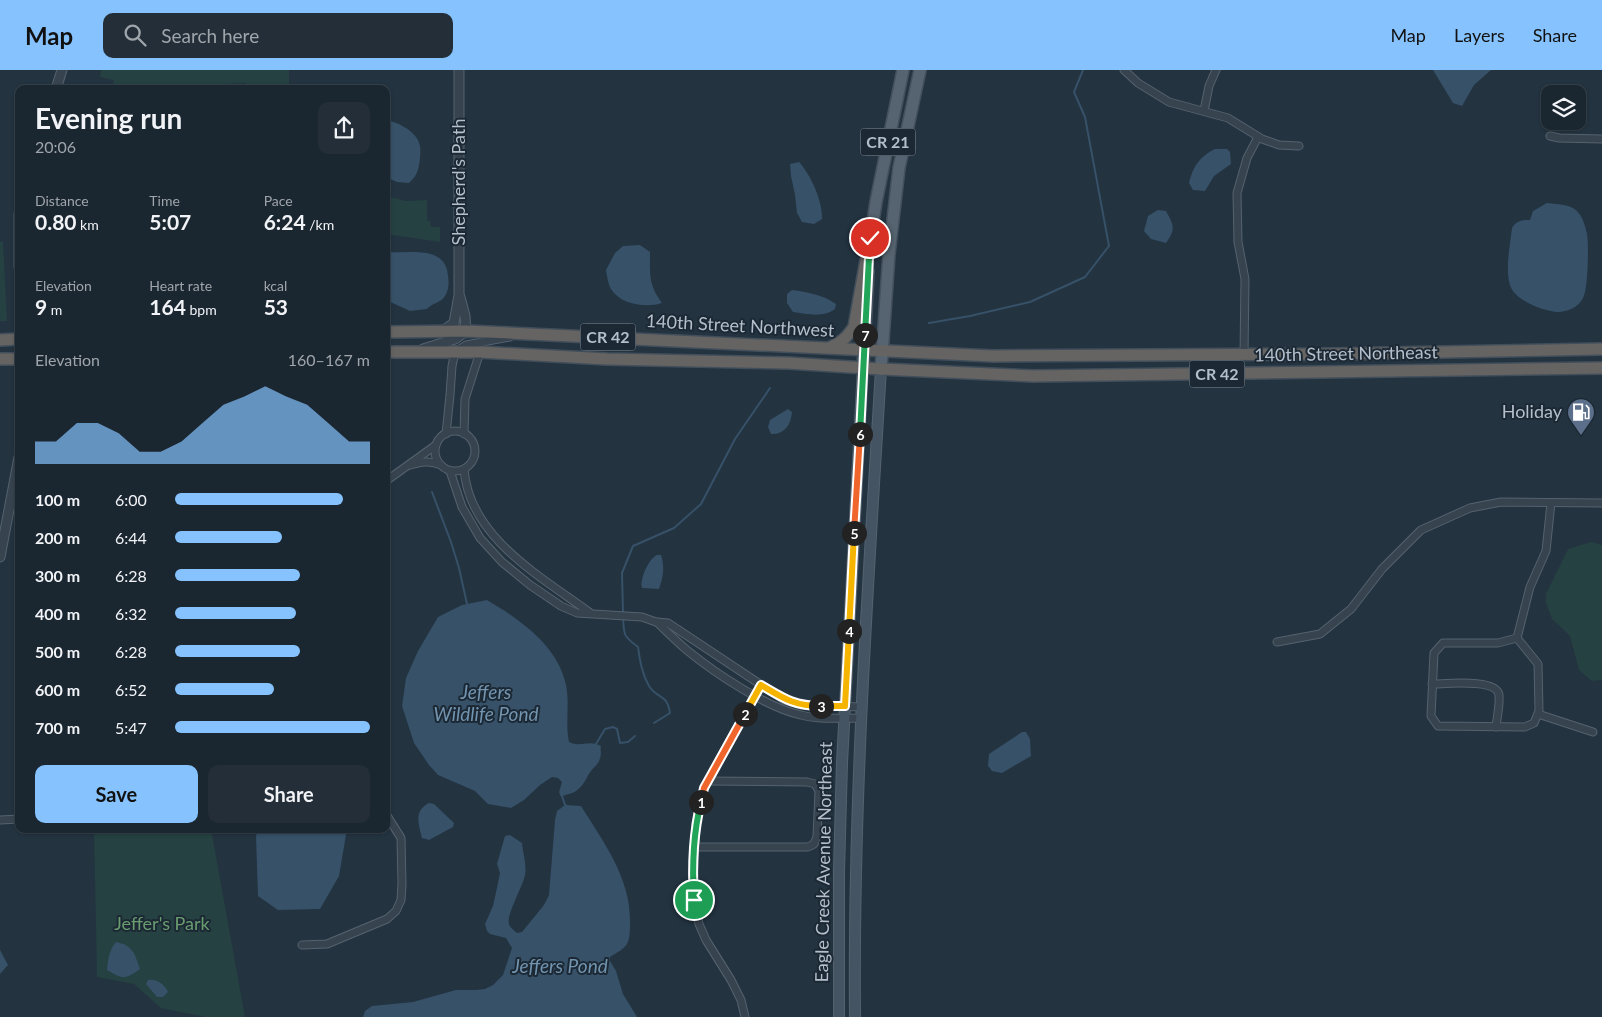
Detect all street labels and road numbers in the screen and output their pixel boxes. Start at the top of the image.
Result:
street label: Shepherd's Path [447,119,469,245]
road number: CR 21 [860,128,916,156]
street label: 140th Street Northwest [645,309,835,341]
road number: CR 42 [580,323,636,350]
street label: 140th Street Northeast [1254,340,1439,366]
road number: CR 42 [1190,360,1244,388]
street label: Eagle Creek Avenue Northeast [810,741,836,983]

